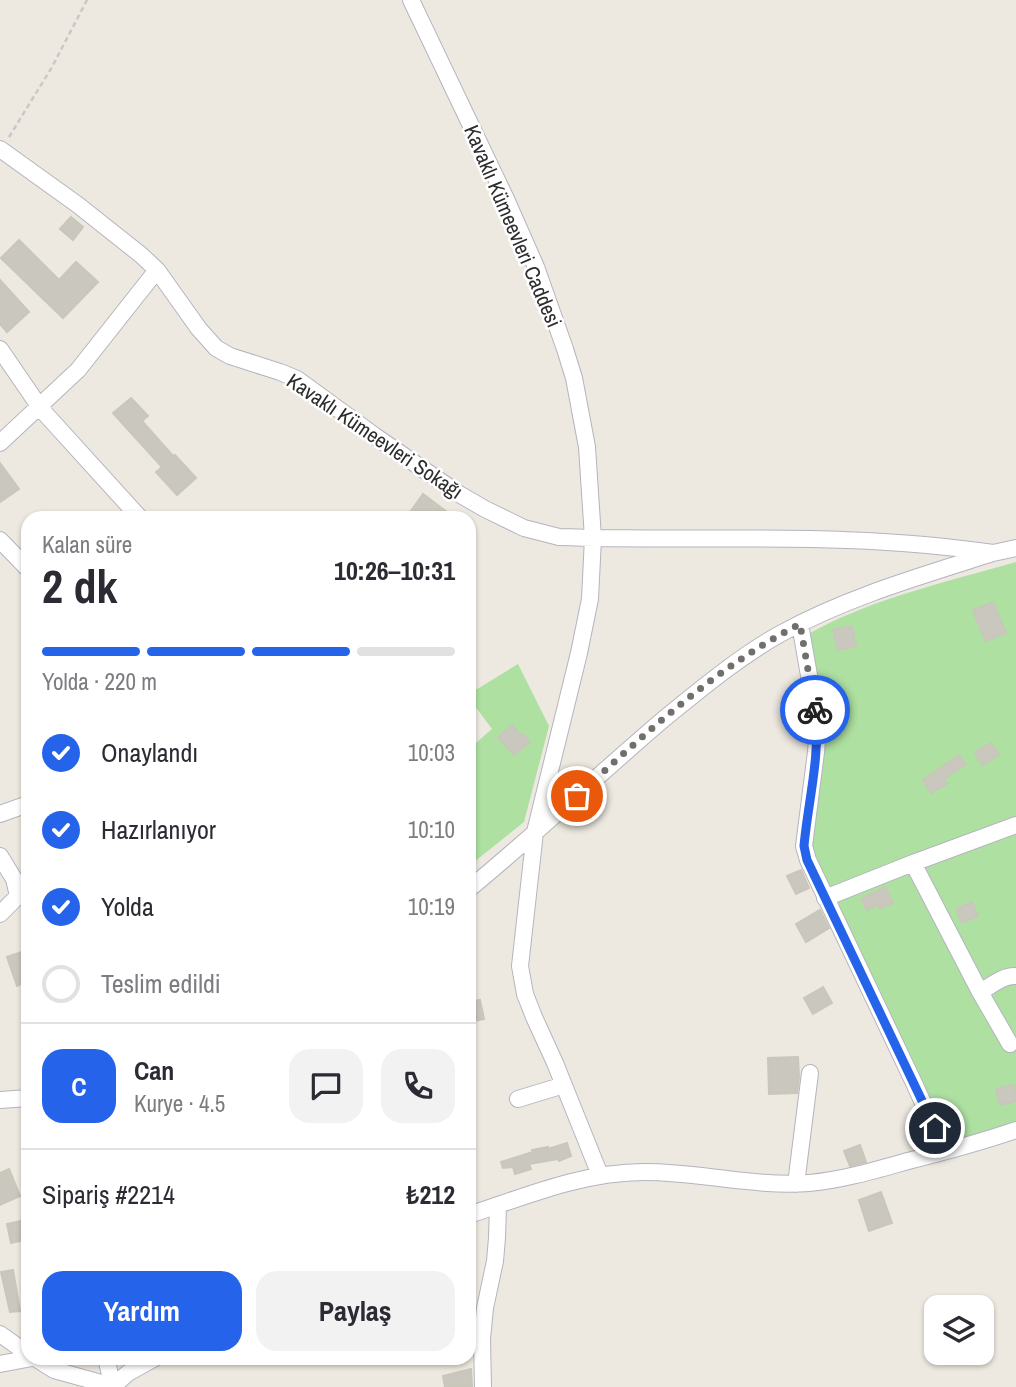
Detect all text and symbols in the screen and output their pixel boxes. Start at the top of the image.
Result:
street label: Kavaklı Kümeevleri Caddesi [457,120,569,332]
street label: Kavaklı Kümeevleri Sokağı [281,366,469,506]
text: Kalan süre [42,529,132,560]
text: 10:26–10:31 [334,553,455,588]
text: 2 dk [42,555,118,617]
text: Yolda · 220 m [42,666,157,697]
courier [780,675,850,745]
icon: bike [796,691,834,729]
icon: check [42,734,80,772]
text: Onaylandı [101,735,198,770]
text: 10:03 [408,737,455,768]
pin [547,766,607,826]
icon: bag [558,777,596,815]
icon: check [42,811,80,849]
text: Hazırlanıyor [101,812,216,847]
text: 10:10 [408,814,455,845]
icon: check [42,888,80,926]
text: Yolda [101,889,154,924]
text: 10:19 [408,891,455,922]
text: Teslim edildi [101,966,221,1001]
button: chat [289,1049,363,1123]
button: phone [381,1049,455,1123]
text: Can [134,1053,174,1088]
text: C [71,1069,87,1104]
text: Kurye · 4.5 [134,1088,225,1119]
pin [905,1098,965,1158]
icon: home [916,1109,954,1147]
text: Sipariş #2214 [42,1177,175,1212]
text: ₺212 [406,1177,455,1212]
button: Yardım [42,1271,242,1351]
button: Paylaş [256,1271,455,1351]
map controls [924,1295,994,1365]
button: layers [924,1295,994,1365]

